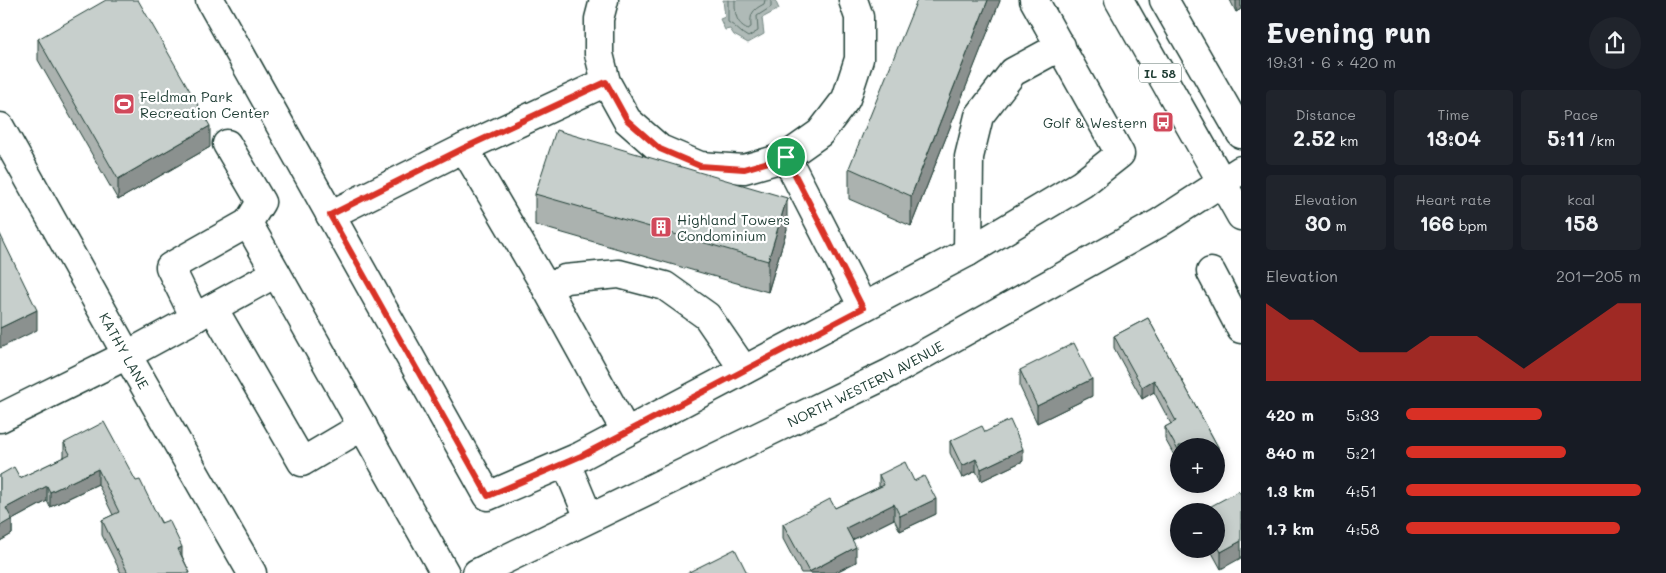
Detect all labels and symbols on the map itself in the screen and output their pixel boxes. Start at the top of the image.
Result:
road number: IL 58 [1139,64,1181,82]
place label: Feldman Park Recreation Center [140,87,270,122]
sports icon: Feldman Park Recreation Center [112,92,136,116]
bus stop icon: Golf & Western [1151,110,1175,134]
place label: Golf & Western [1043,113,1147,132]
pin [765,136,807,178]
place label: Highland Towers Condominium [677,210,790,245]
building icon: Highland Towers Condominium [649,215,673,239]
street label: KATHY LANE [96,309,154,392]
street label: NORTH WESTERN AVENUE [784,336,947,431]

